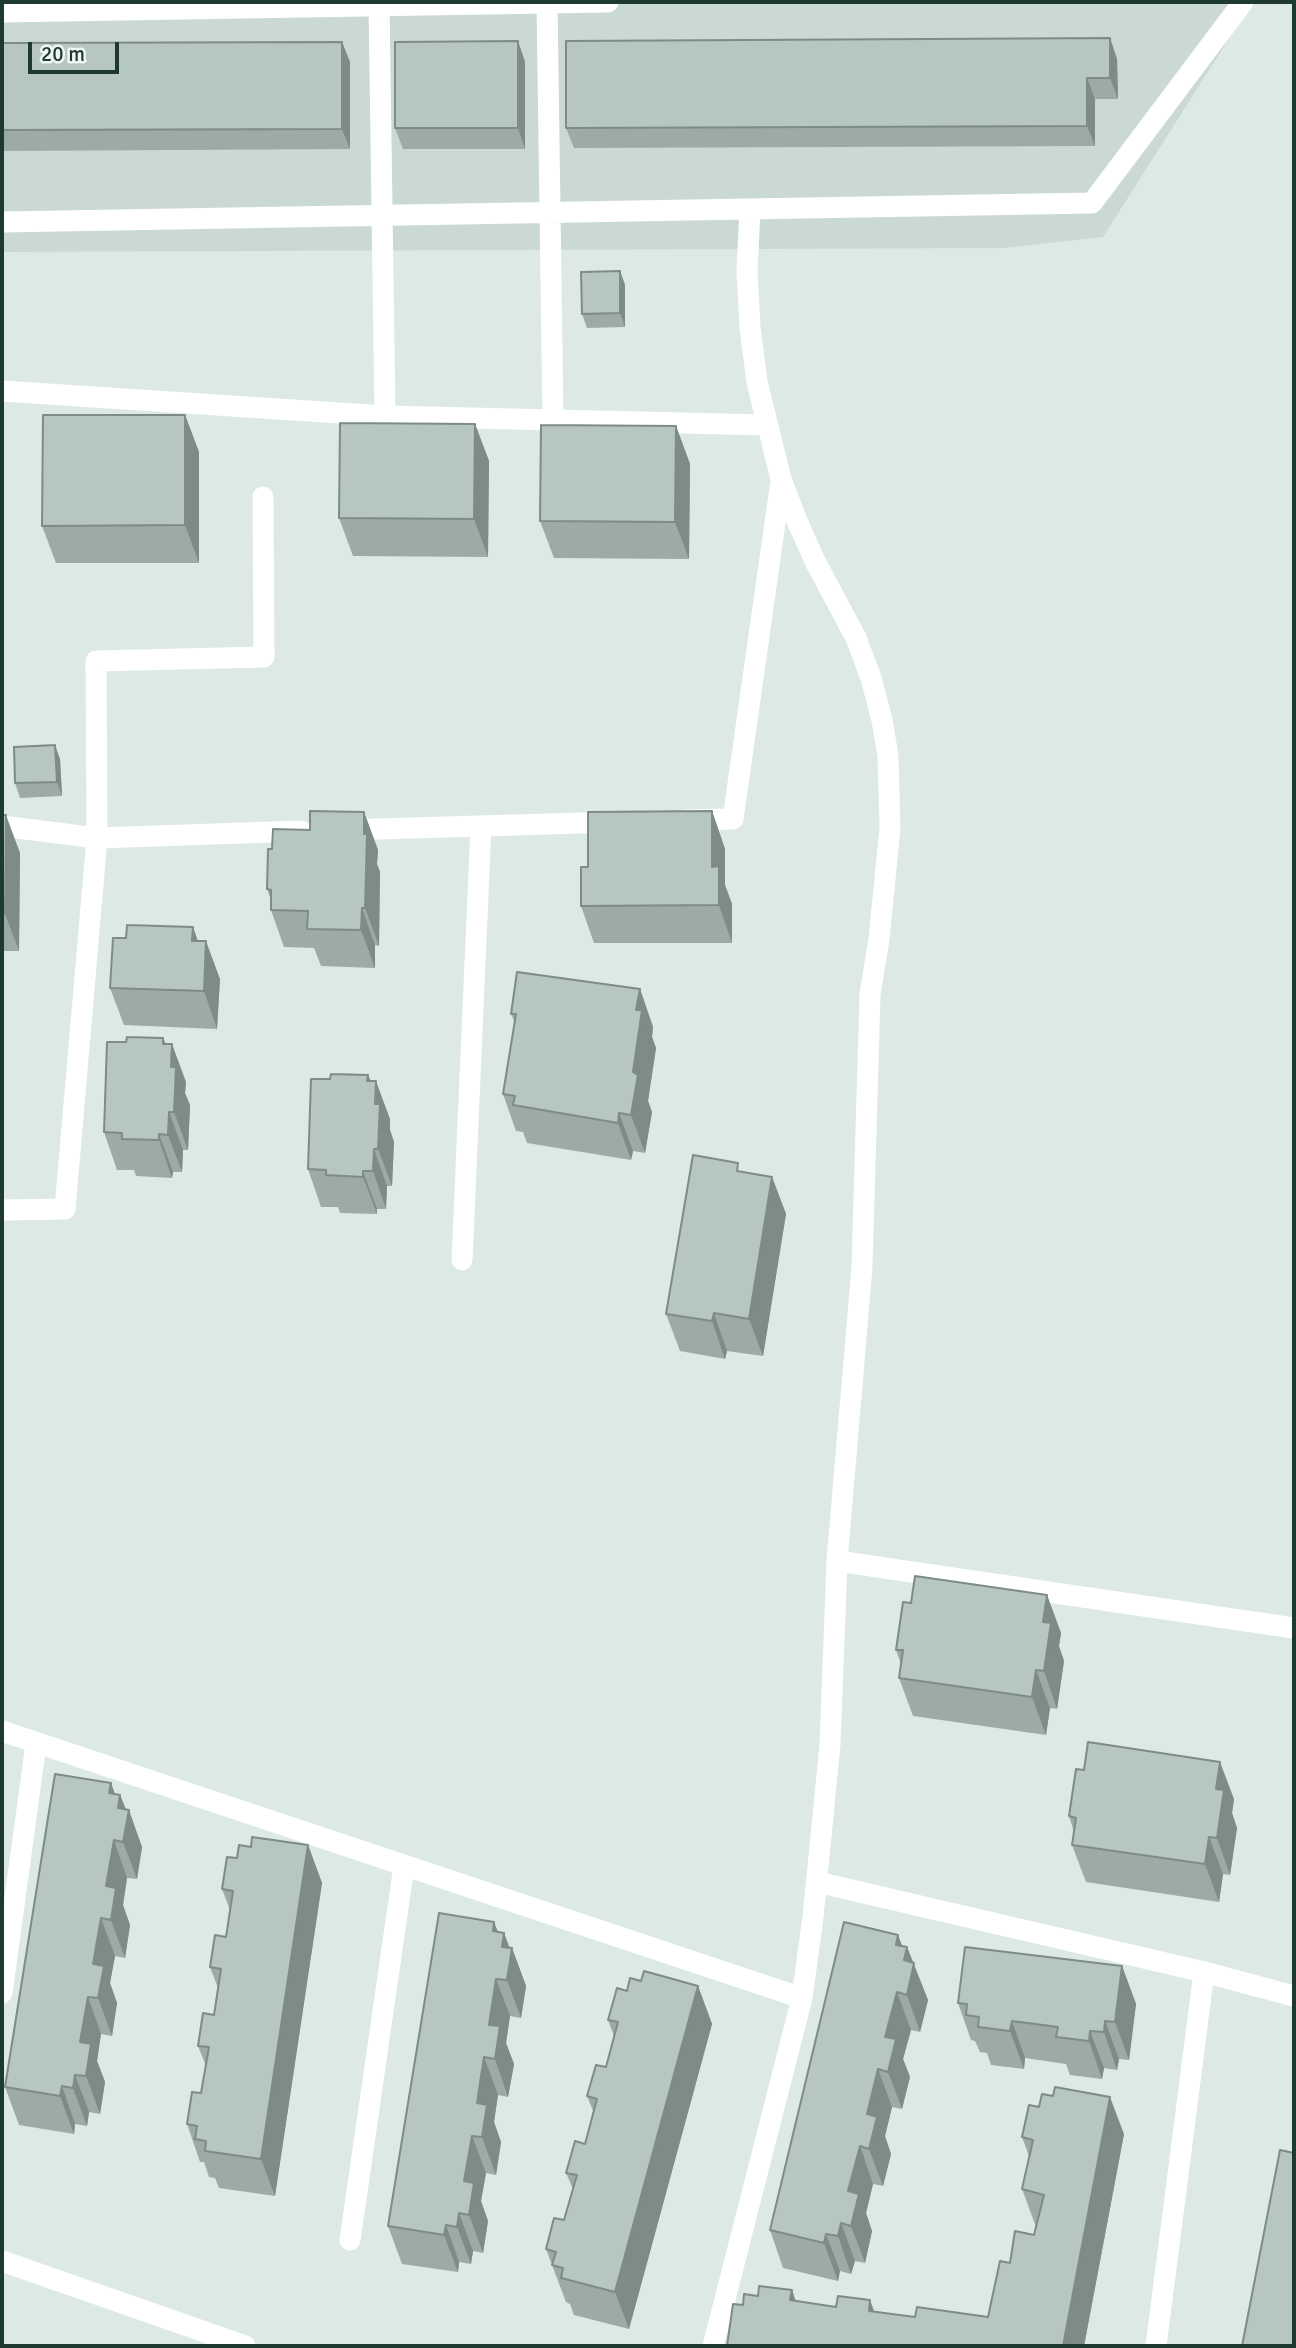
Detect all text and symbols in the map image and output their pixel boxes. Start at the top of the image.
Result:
scale bar [32,28,122,72]
text: 20 m [41,41,85,67]

